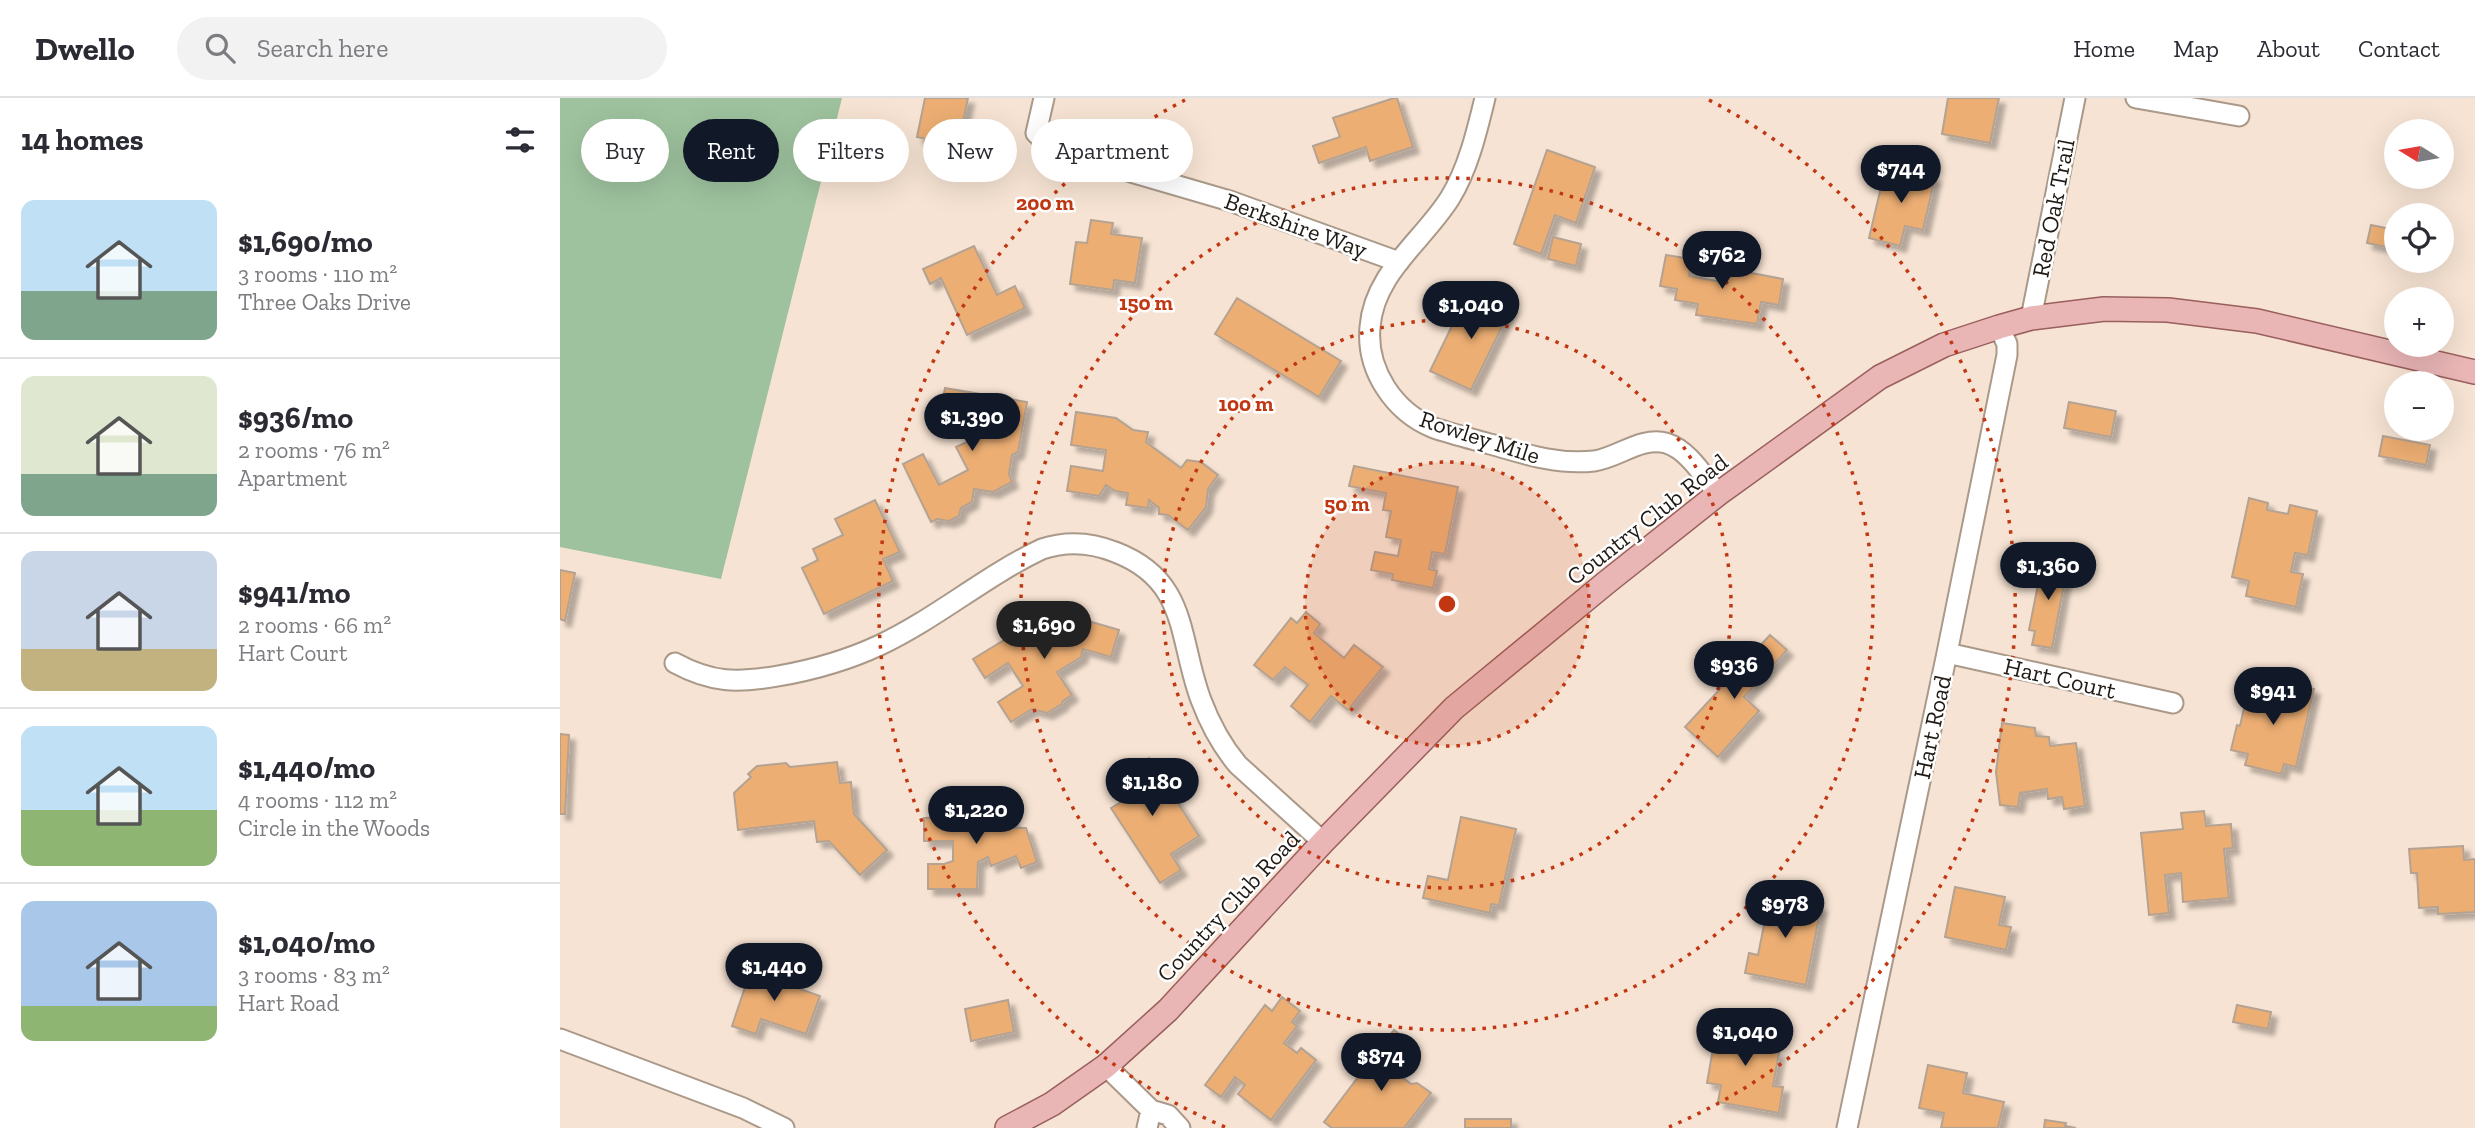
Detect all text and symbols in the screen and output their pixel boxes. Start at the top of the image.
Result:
search box [177,17,667,80]
text: Dwello [35,29,135,68]
icon: search [201,29,239,67]
text: Search here [257,32,388,64]
text: Home [2073,34,2135,63]
text: Map [2173,34,2219,63]
text: About [2257,34,2320,63]
text: Contact [2358,34,2440,63]
chip: Buy [581,119,669,182]
chip: Rent [683,119,779,182]
chip: Filters [793,119,909,182]
chip: New [923,119,1017,182]
chip: Apartment [1031,119,1193,182]
north arrow [2384,119,2454,189]
map controls [2384,119,2454,441]
icon: filters [501,121,539,159]
text: 14 homes [21,122,144,158]
street label: Red Oak Trail [2025,136,2081,280]
pin: $744 [1860,146,1942,205]
text: $744 [1877,154,1925,182]
street label: Berkshire Way [1221,186,1372,264]
text: 200 m [1016,190,1074,215]
button: locate [2384,203,2454,273]
text: $1,690/mo [238,224,373,260]
icon: home [77,228,161,312]
pin: $762 [1681,232,1763,291]
text: $762 [1698,240,1746,268]
text: 3 rooms · 110 m² [238,260,397,288]
pin: $1,040 [1414,282,1528,341]
button: + [2384,287,2454,357]
text: Three Oaks Drive [238,288,411,316]
text: 150 m [1119,290,1174,315]
text: $1,040 [1438,290,1504,318]
button: − [2384,371,2454,441]
text: 100 m [1219,391,1274,416]
pin: $1,390 [915,394,1029,453]
text: $936/mo [238,400,353,436]
text: $1,390 [940,402,1004,430]
icon: home [77,404,161,488]
street label: Rowley Mile [1416,404,1544,470]
text: 2 rooms · 76 m² [238,436,390,464]
street label: Country Club Road [1561,447,1733,591]
text: Apartment [238,464,347,492]
text: 50 m [1324,491,1370,516]
pin: $1,360 [1991,542,2105,602]
text: $1,360 [2016,551,2080,579]
text: $941/mo [238,575,350,611]
icon: home [77,579,161,663]
centre of rings [1435,592,1459,616]
pin: $1,690 [987,602,1101,661]
text: $1,690 [1012,610,1076,638]
text: 2 rooms · 66 m² [238,611,391,639]
text: Hart Court [238,639,347,667]
pin: $936 [1693,642,1775,701]
text: $936 [1710,650,1758,678]
street label: Hart Court [2001,651,2119,705]
pin: $941 [2232,668,2314,727]
street label: Hart Road [1907,672,1957,782]
text: $941 [2250,676,2296,704]
text: $1,440/mo [238,750,375,786]
icon: home [77,754,161,838]
pin: $1,180 [1095,758,1209,818]
text: $1,180 [1122,767,1182,795]
text: 4 rooms · 112 m² [238,786,397,814]
pin: $1,220 [919,786,1033,846]
text: $1,220 [944,795,1008,823]
text: Circle in the Woods [238,814,430,842]
street label: Country Club Road [1150,824,1306,988]
pin: $978 [1744,880,1826,940]
text: $978 [1761,889,1809,917]
text: $1,040/mo [238,925,375,961]
icon: home [77,929,161,1013]
pin: $1,440 [717,944,831,1003]
text: $1,440 [741,952,807,980]
text: 3 rooms · 83 m² [238,961,390,989]
text: Hart Road [238,989,339,1017]
pin: $1,040 [1688,1009,1802,1068]
text: $1,040 [1712,1017,1778,1045]
pin: $874 [1340,1034,1422,1093]
text: $874 [1357,1042,1405,1070]

